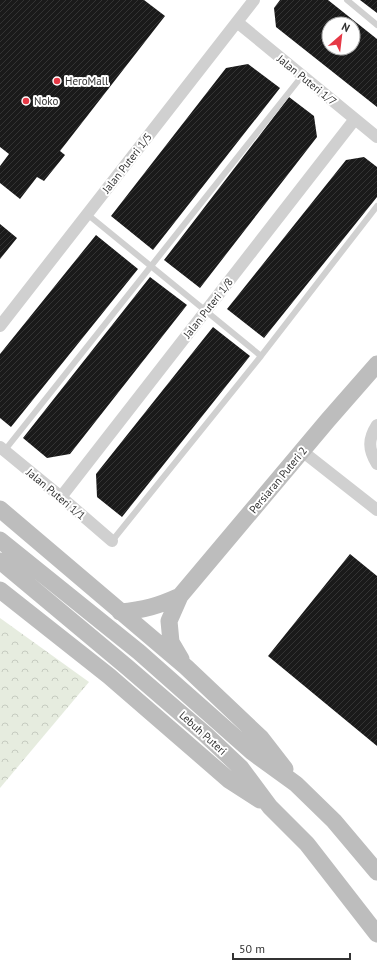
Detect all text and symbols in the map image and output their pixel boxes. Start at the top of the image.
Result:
north arrow [321,16,361,56]
text: N [339,19,352,35]
street label: Jalan Puteri 1/7 [274,51,340,108]
place label: HeroMall [65,74,109,88]
marker: HeroMall [52,76,62,86]
place label: Noko [34,94,58,108]
marker: Noko [21,96,31,106]
street label: Jalan Puteri 1/5 [98,130,155,197]
street label: Jalan Puteri 1/8 [179,275,236,342]
street label: Persiaran Puteri 2 [246,444,310,516]
street label: Jalan Puteri 1/1 [23,465,88,523]
street label: Lebuh Puteri [176,708,230,758]
scale bar [233,935,350,961]
text: 50 m [239,941,265,956]

